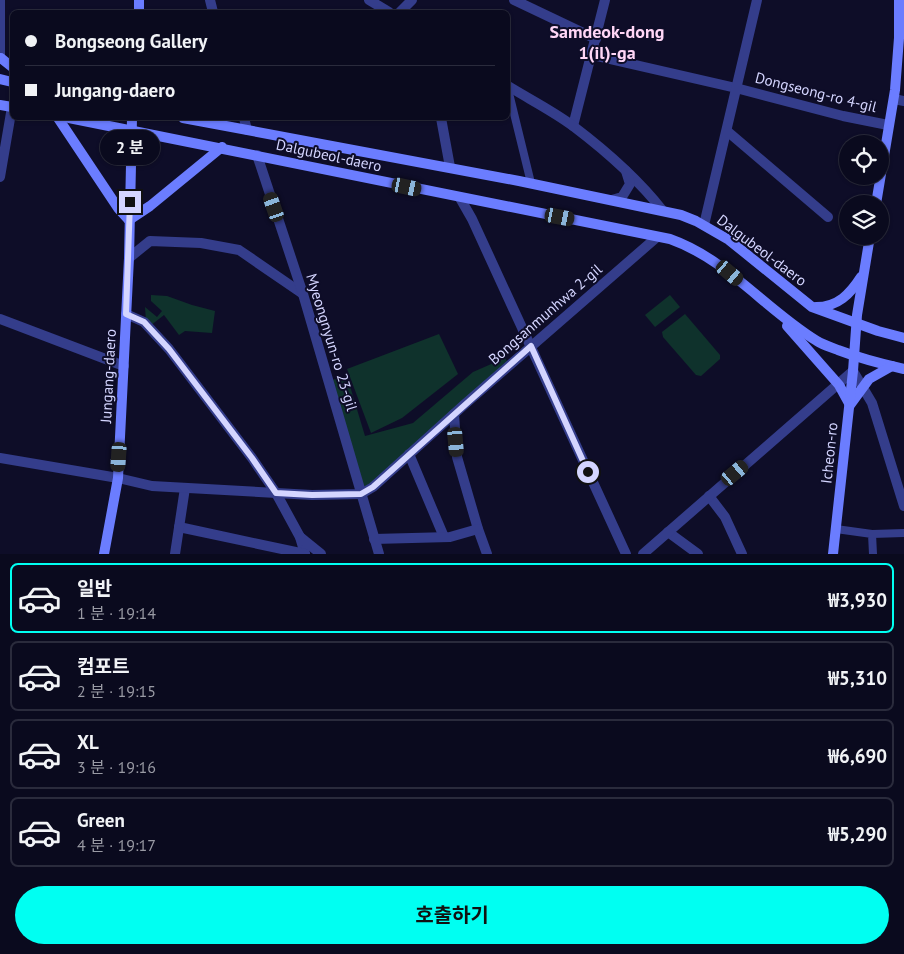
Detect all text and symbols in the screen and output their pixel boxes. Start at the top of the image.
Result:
district label: Samdeok-dong 1(il)-ga [550,20,664,64]
text: Bongseong Gallery [55,29,207,53]
street label: Dongseong-ro 4-gil [753,68,879,116]
text: Jungang-daero [55,78,175,102]
callout: 2 분 [100,130,160,164]
street label: Dalgubeol-daero [274,135,384,175]
map controls [839,135,889,245]
button: locate [839,135,889,185]
text: 2 분 [116,137,144,157]
car [390,177,423,197]
car [262,190,285,224]
route end [119,191,141,213]
button: layers [839,195,889,245]
car [543,207,576,227]
street label: Dalgubeol-daero [713,210,811,290]
car [713,258,746,288]
street label: Bongsanmunhwa 2-gil [484,259,606,368]
street label: Myeongnyun-ro 23-gil [302,271,362,414]
street label: Jungang-daero [96,329,120,424]
street label: Icheon-ro [816,421,842,485]
car [447,426,464,458]
car [110,442,127,472]
car [718,458,751,488]
route start [577,461,599,483]
icon: car [17,576,62,621]
text: 일반 [77,576,112,600]
text: ₩3,930 [828,588,887,612]
text: 1 분 · 19:14 [77,603,156,623]
icon: car [17,654,62,699]
text: 컴포트 [77,654,129,678]
text: ₩5,310 [828,666,887,690]
text: 2 분 · 19:15 [77,681,156,701]
text: XL [77,730,99,754]
icon: car [17,732,62,777]
text: ₩6,690 [828,744,887,768]
text: 3 분 · 19:16 [77,757,156,777]
text: Green [77,808,125,832]
icon: car [17,810,62,855]
text: ₩5,290 [828,822,887,846]
text: 4 분 · 19:17 [77,835,156,855]
button: 호출하기 [15,886,889,944]

